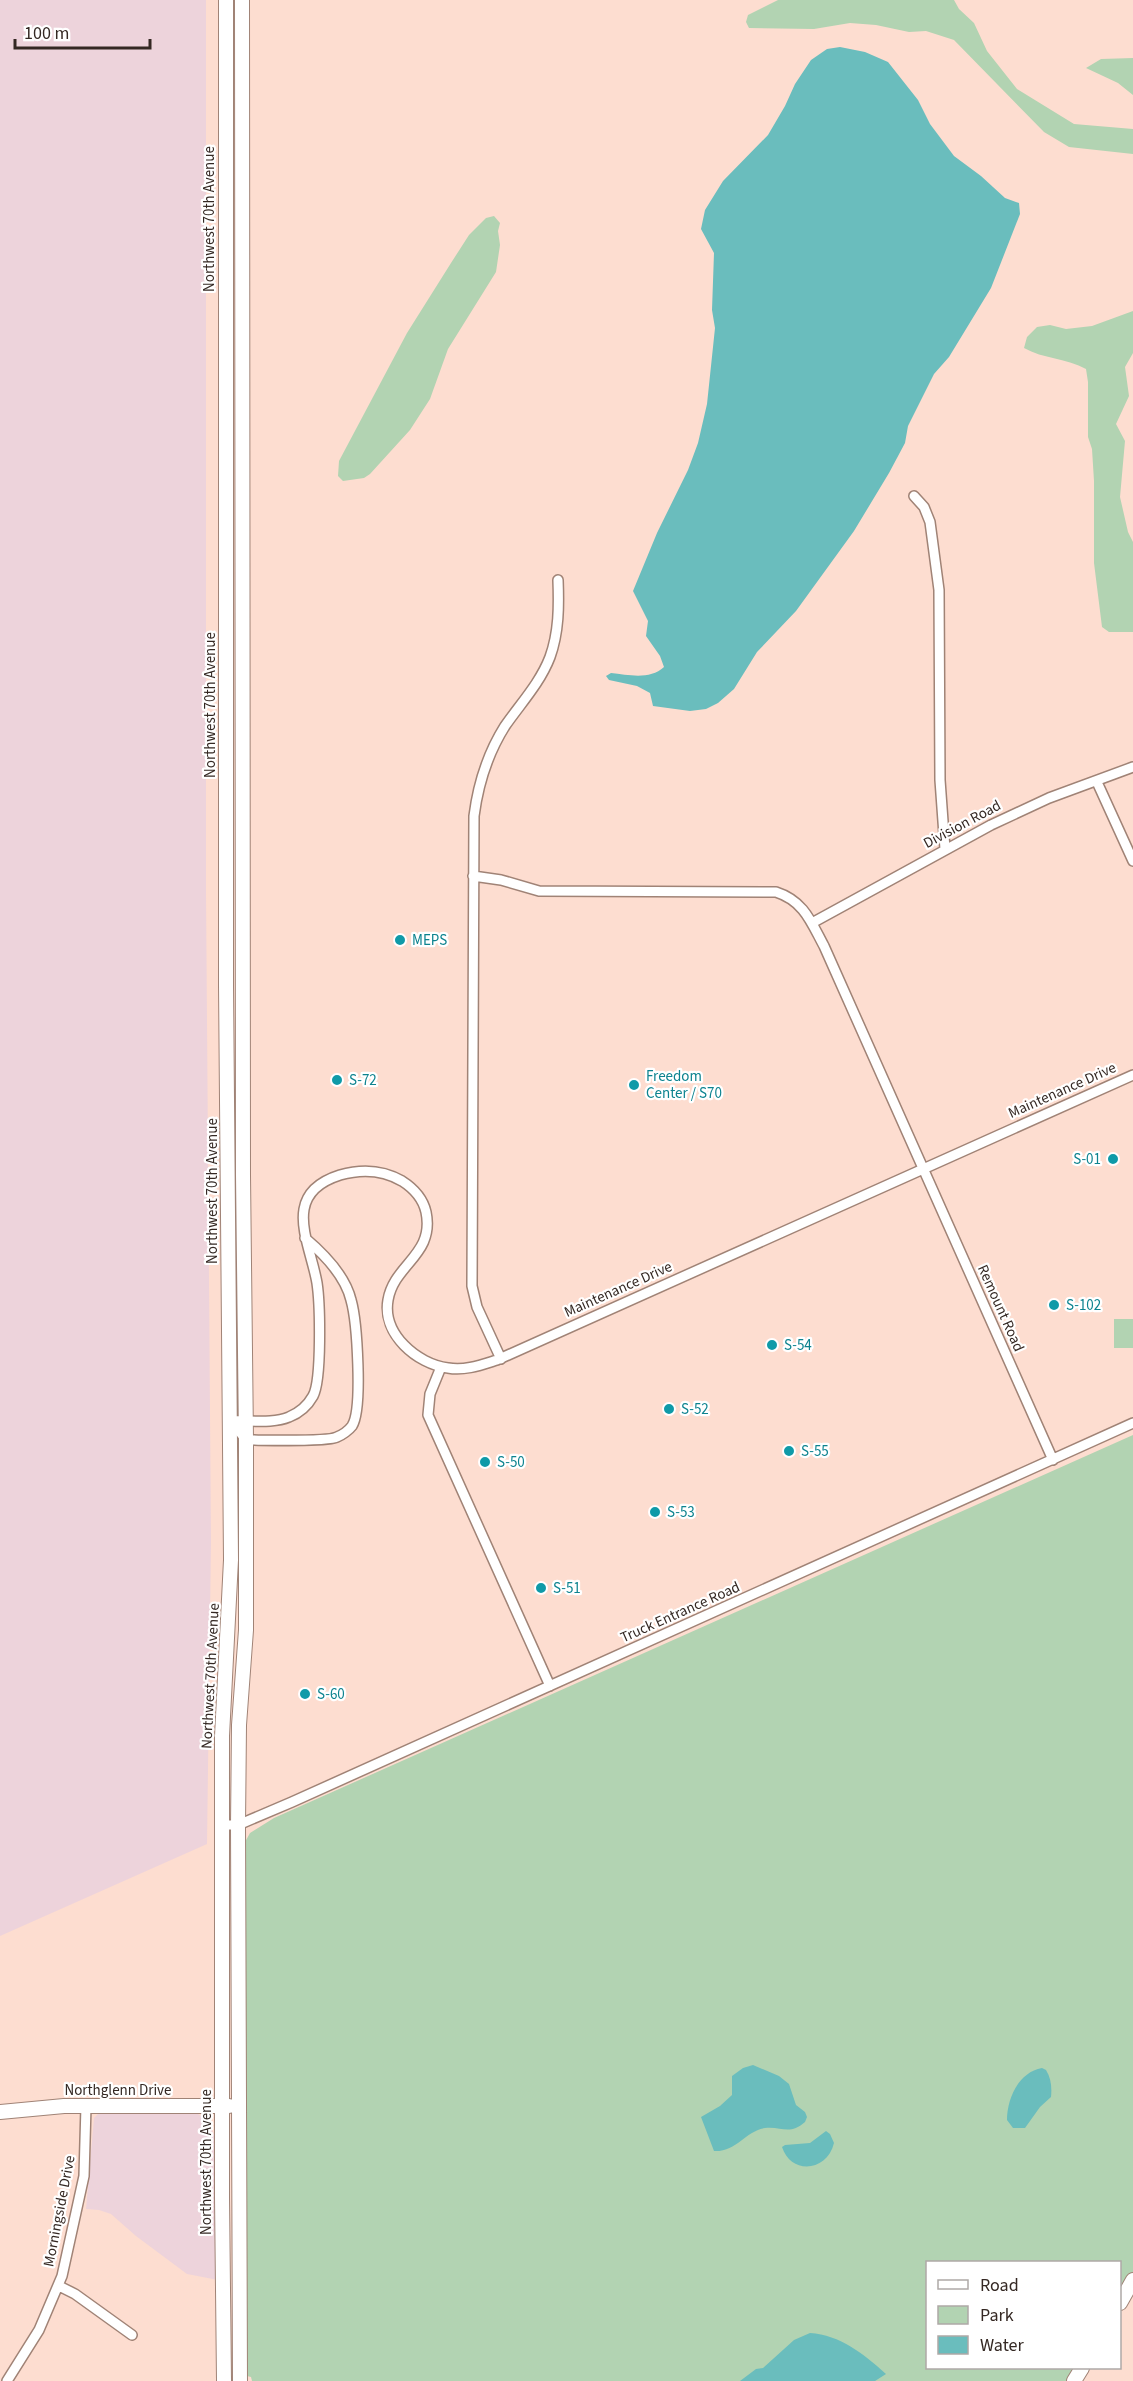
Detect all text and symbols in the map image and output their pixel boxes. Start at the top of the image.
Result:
scale bar [15,12,150,50]
text: 100 m [24,21,69,46]
street label: Northwest 70th Avenue [199,146,220,292]
street label: Northwest 70th Avenue [200,632,221,778]
street label: Division Road [920,795,1005,854]
place label: MEPS [412,930,447,951]
marker: MEPS [393,933,407,947]
street label: Maintenance Drive [1005,1057,1120,1124]
place label: Freedom Center / S70 [646,1066,722,1104]
place label: S-72 [349,1070,377,1091]
marker: S-72 [330,1073,344,1087]
marker: Freedom Center / S70 [627,1078,641,1092]
street label: Northwest 70th Avenue [202,1118,223,1264]
place label: S-01 [1073,1149,1101,1170]
marker: S-01 [1106,1152,1120,1166]
street label: Maintenance Drive [561,1256,676,1323]
street label: Remount Road [972,1261,1029,1355]
place label: S-102 [1066,1295,1101,1316]
marker: S-102 [1047,1298,1061,1312]
place label: S-54 [784,1335,812,1356]
marker: S-54 [765,1338,779,1352]
place label: S-52 [681,1399,709,1420]
marker: S-52 [662,1402,676,1416]
place label: S-55 [801,1441,829,1462]
marker: S-55 [782,1444,796,1458]
place label: S-50 [497,1452,525,1473]
marker: S-50 [478,1455,492,1469]
place label: S-53 [667,1502,695,1523]
marker: S-53 [648,1505,662,1519]
street label: Truck Entrance Road [617,1577,743,1648]
place label: S-51 [553,1578,581,1599]
marker: S-51 [534,1581,548,1595]
street label: Northwest 70th Avenue [196,1603,225,1749]
place label: S-60 [317,1684,345,1705]
marker: S-60 [298,1687,312,1701]
street label: Northglenn Drive [64,2080,172,2101]
street label: Northwest 70th Avenue [196,2089,217,2235]
street label: Morningside Drive [38,2154,81,2269]
legend [926,2261,1121,2369]
text: Road [980,2273,1019,2298]
text: Park [980,2303,1014,2328]
text: Water [980,2333,1024,2358]

